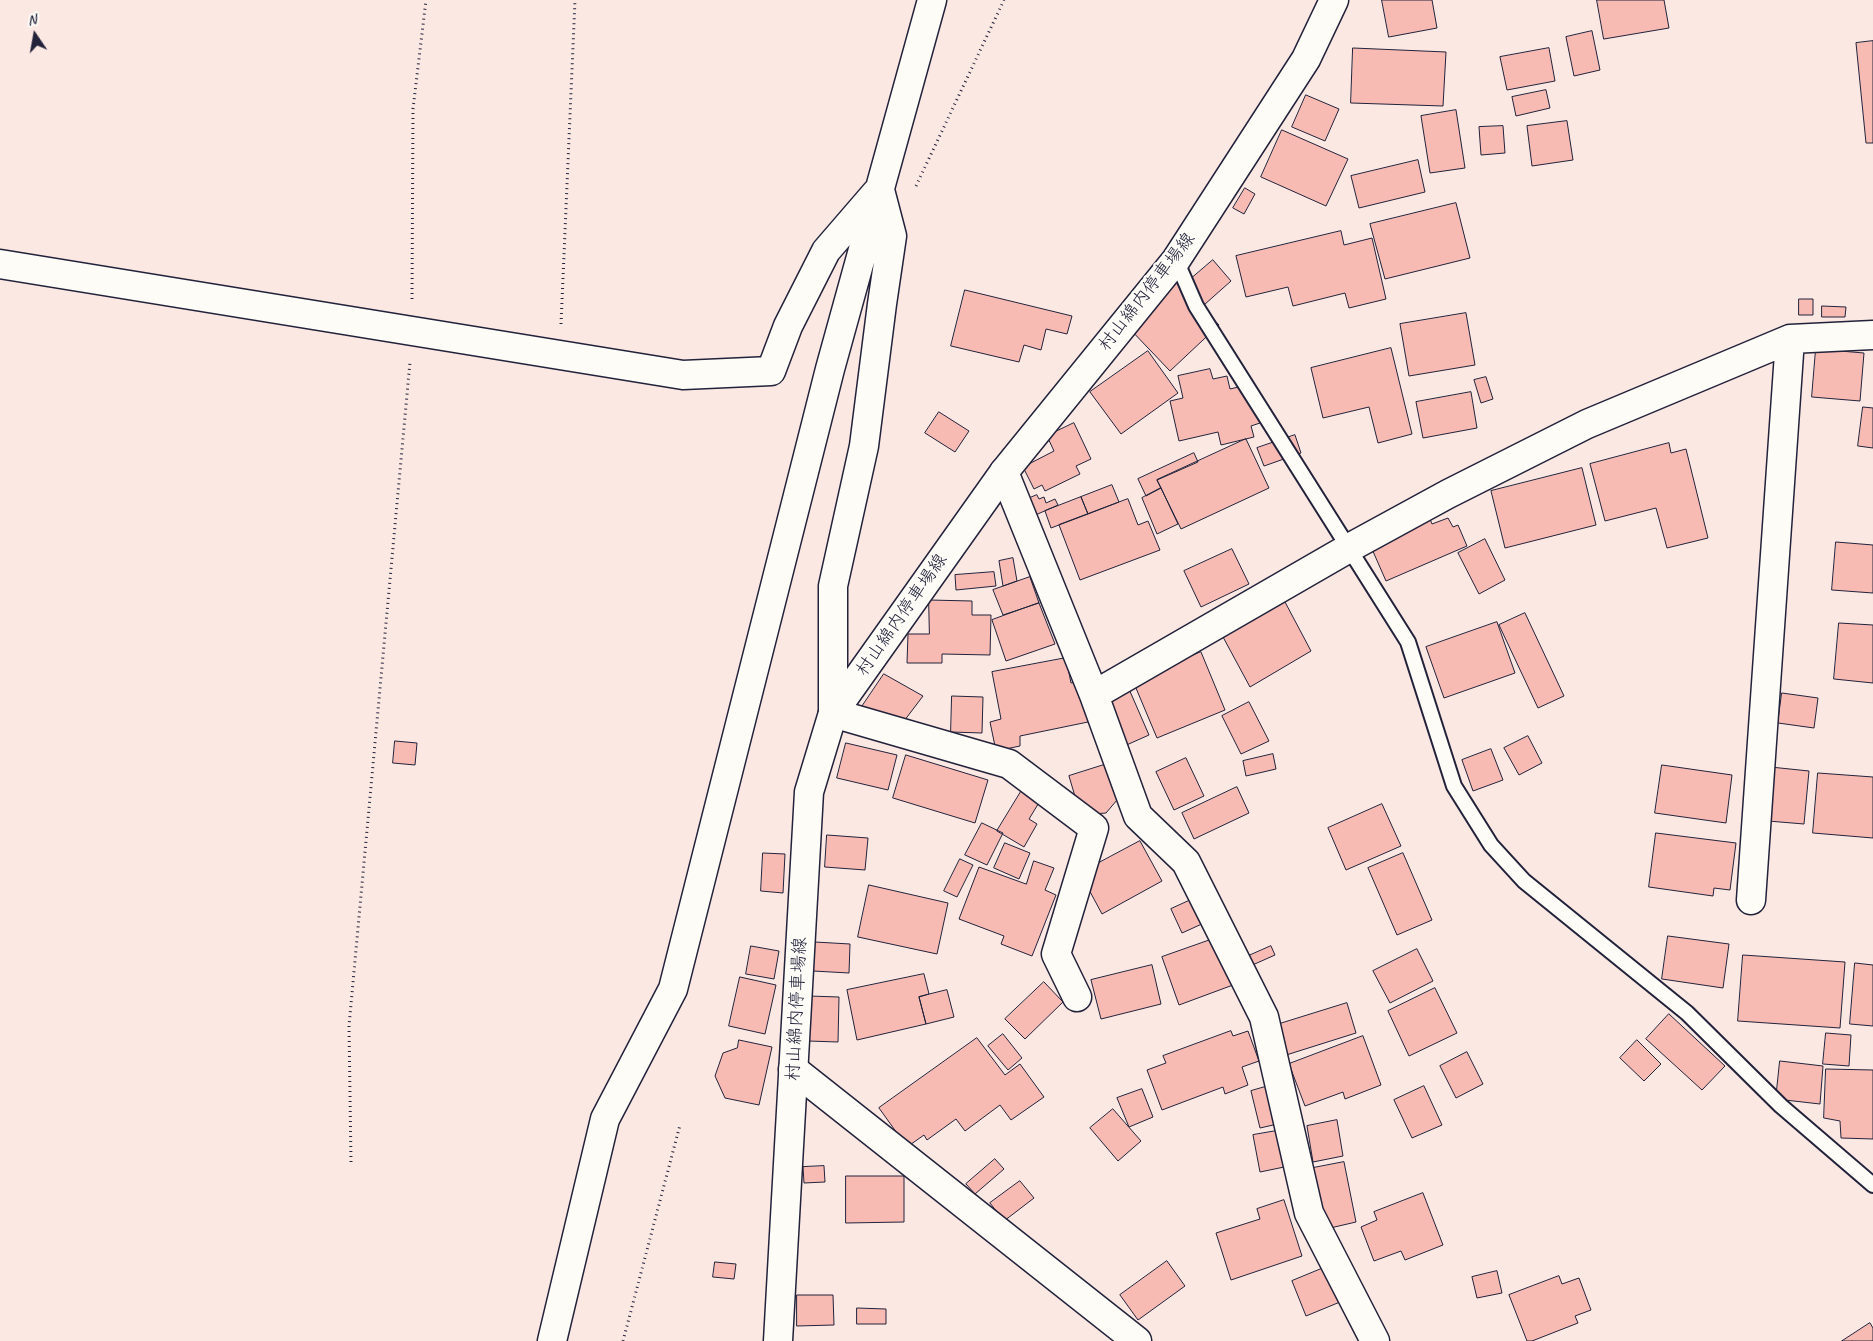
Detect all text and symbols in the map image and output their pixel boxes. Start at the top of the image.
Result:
north arrow [10,10,60,60]
text: N [26,11,38,29]
street label: 村山綿内停車場線 [1094,229,1200,355]
street label: 村山綿内停車場線 [852,550,952,680]
street label: 村山綿内停車場線 [782,937,812,1081]

